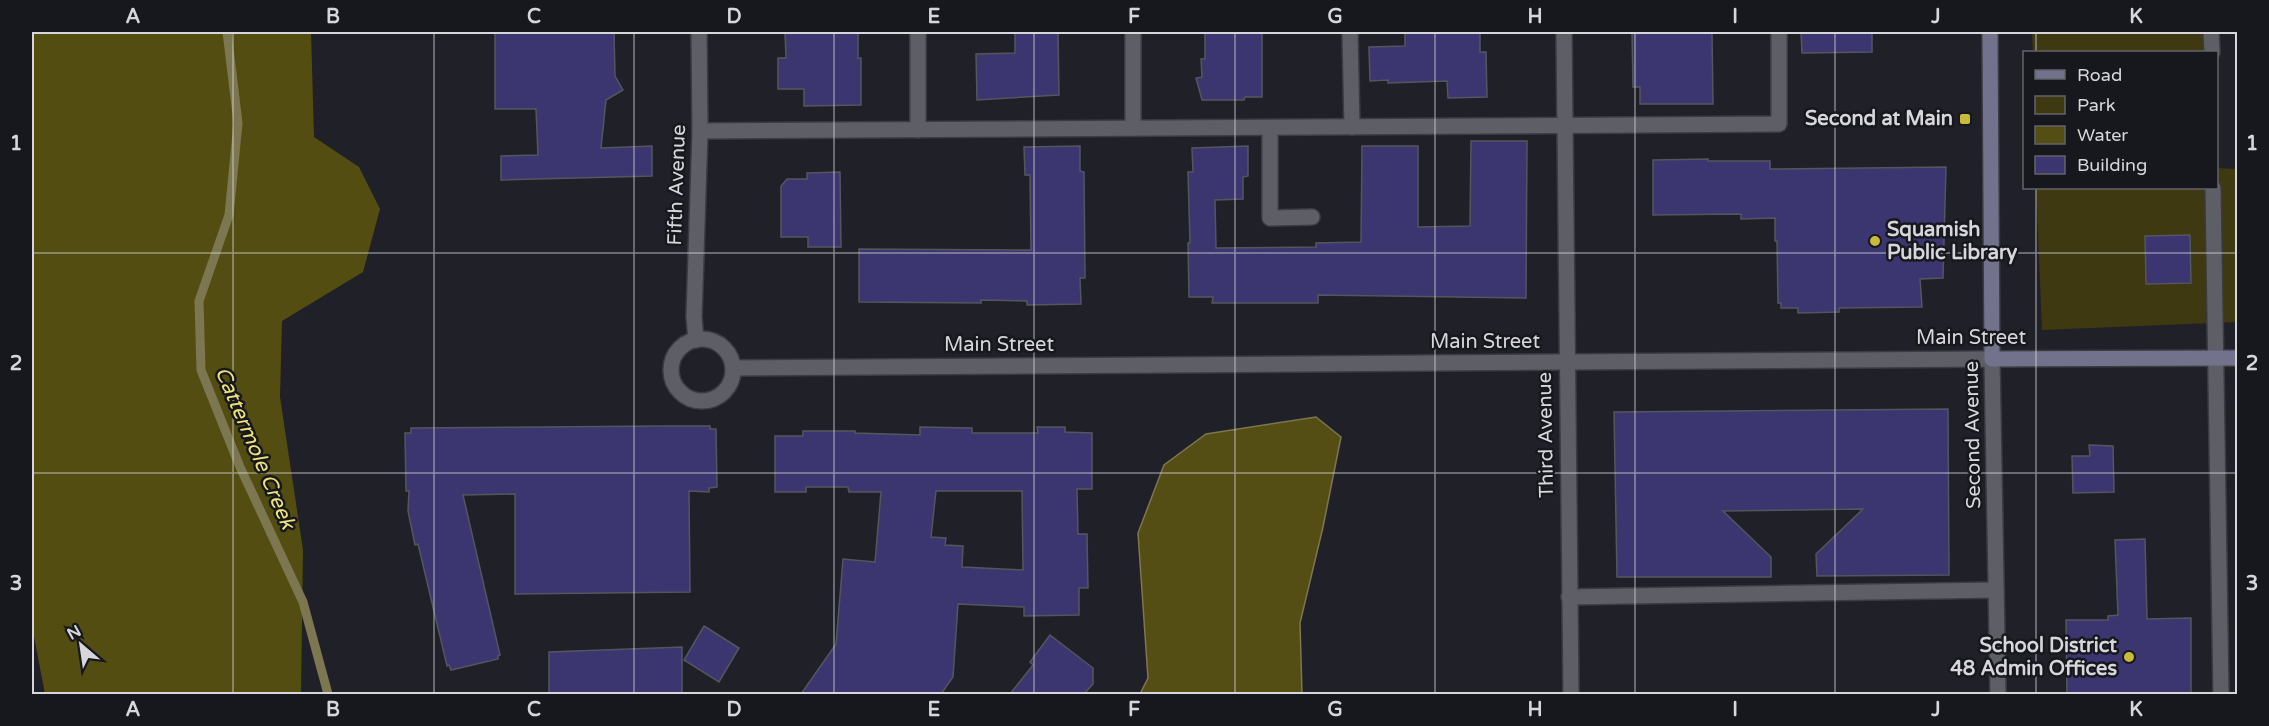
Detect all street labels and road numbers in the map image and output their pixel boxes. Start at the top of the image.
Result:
street label: Fifth Avenue [663,124,691,246]
street label: Main Street [1916,326,2026,350]
street label: Main Street [1430,330,1540,354]
street label: Main Street [944,333,1054,357]
street label: Second Avenue [1960,361,1986,509]
street label: Third Avenue [1533,372,1559,498]

